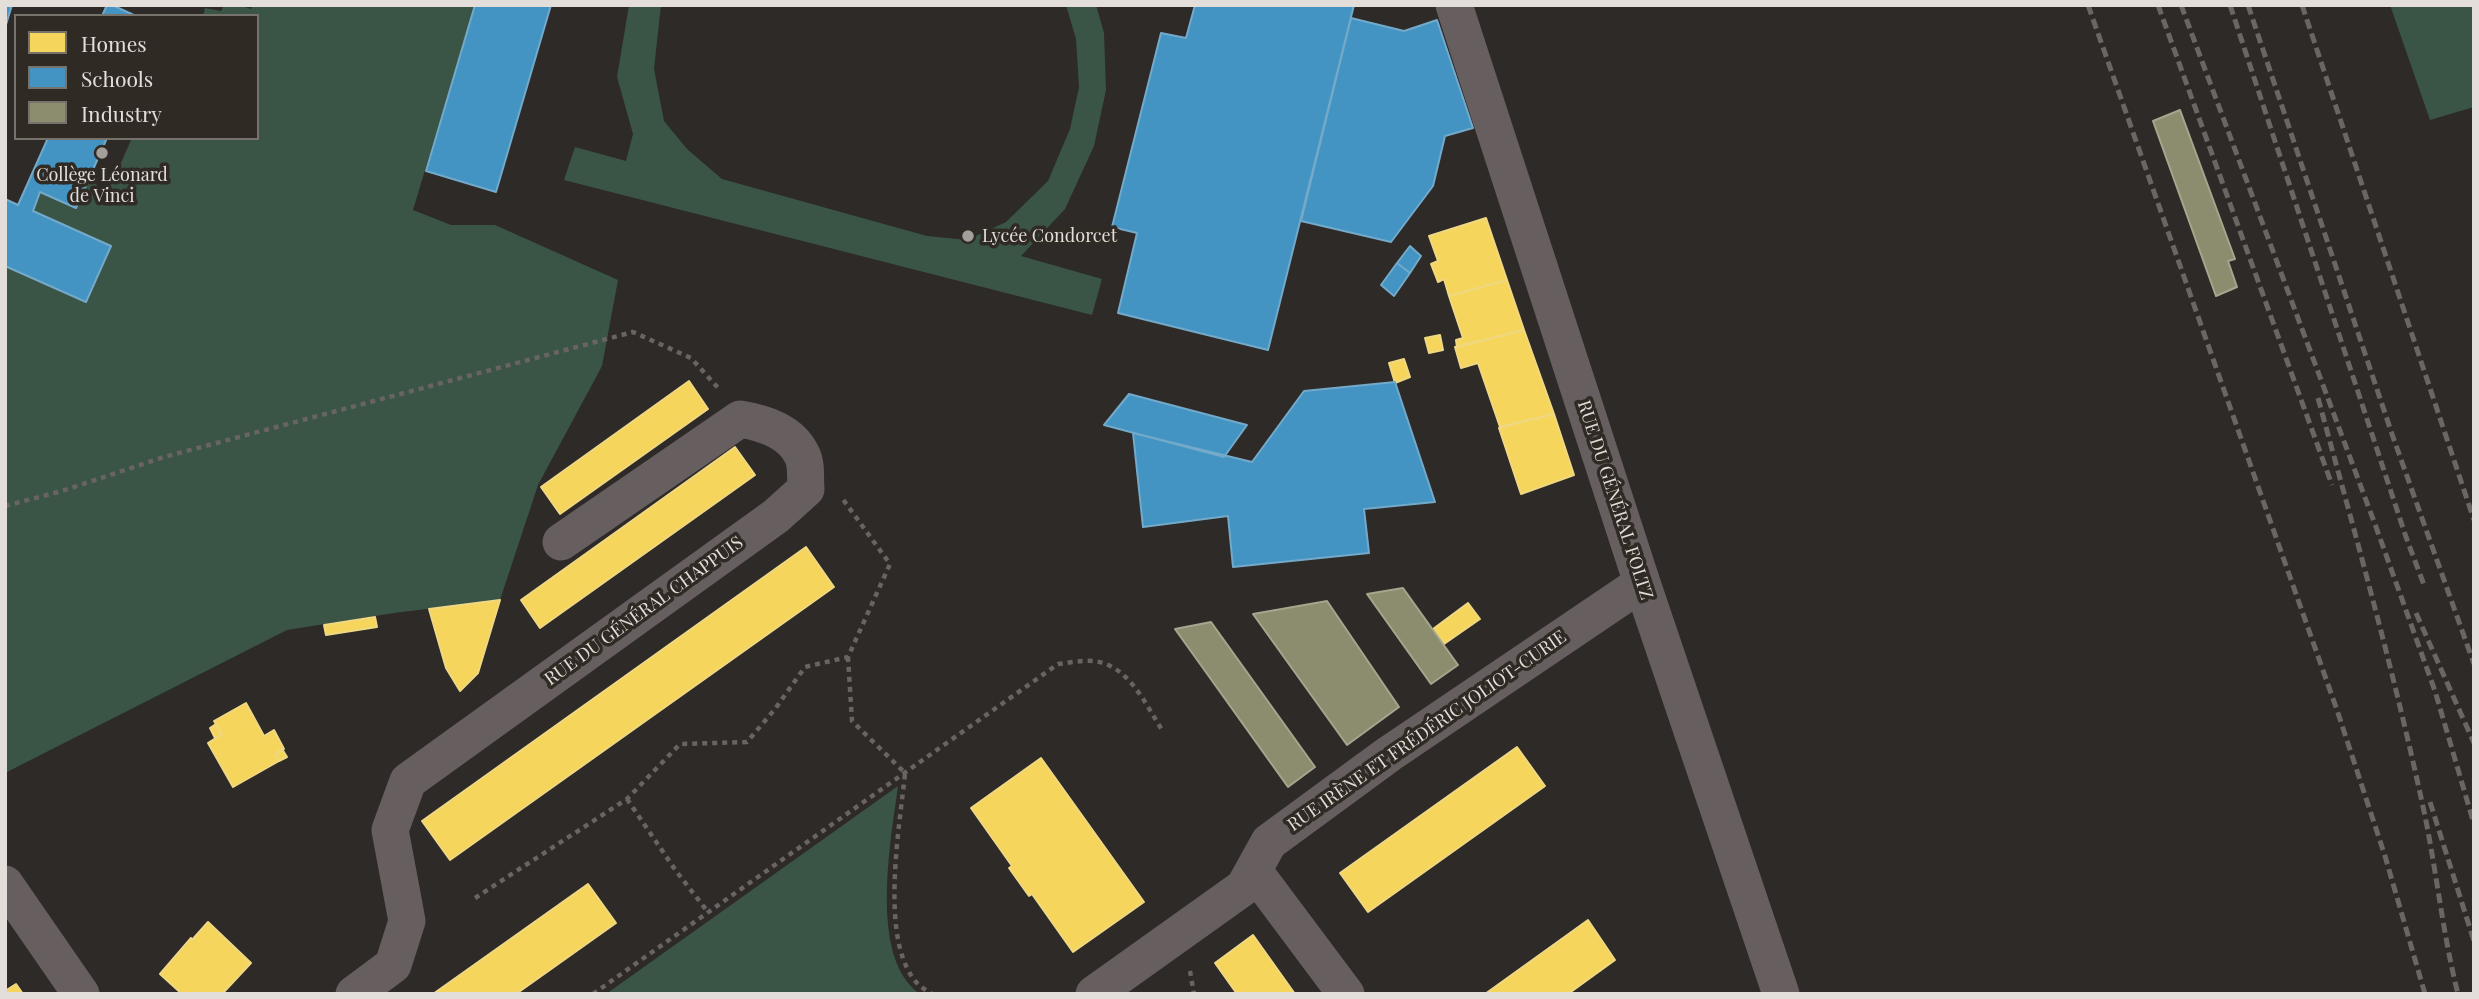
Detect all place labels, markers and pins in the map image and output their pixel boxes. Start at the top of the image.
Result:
marker: Collège Léonard de Vinci [94,145,110,161]
place label: Collège Léonard de Vinci [36,164,168,206]
place label: Lycée Condorcet [982,225,1117,247]
marker: Lycée Condorcet [960,228,976,244]

